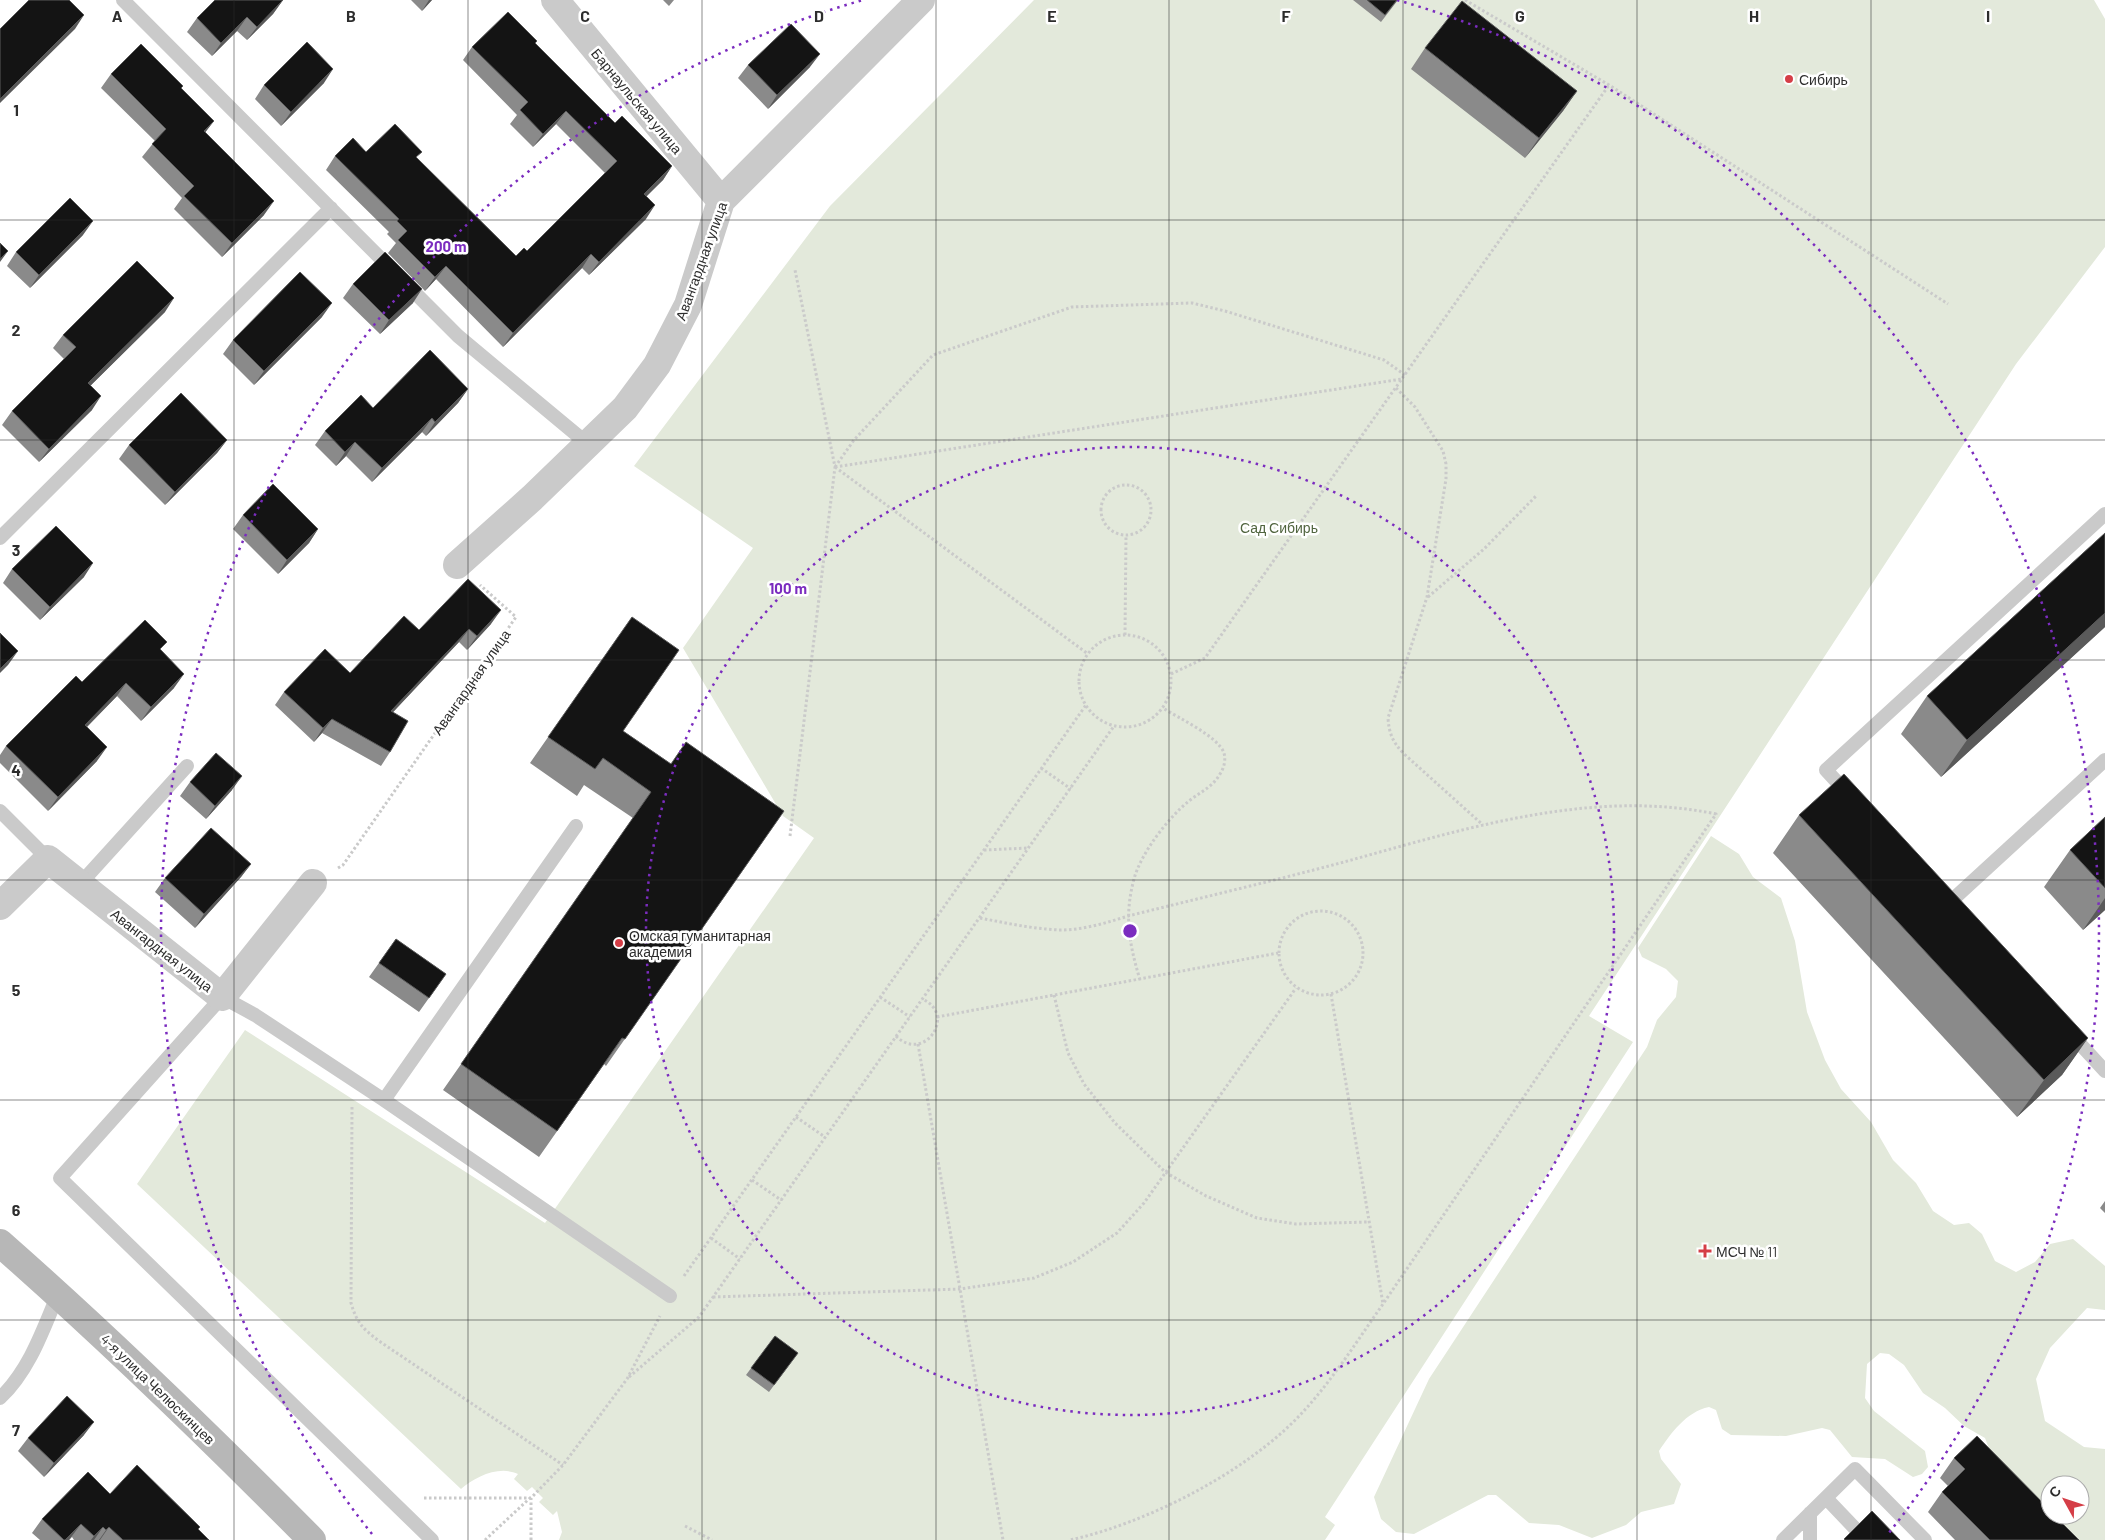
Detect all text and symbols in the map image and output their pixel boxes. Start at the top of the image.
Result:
text: A [112,6,123,25]
text: B [346,6,356,25]
text: C [580,6,590,25]
text: D [814,6,824,25]
text: E [1047,6,1057,25]
text: F [1282,6,1291,25]
text: G [1515,6,1525,25]
text: H [1749,6,1759,25]
text: I [1986,6,1990,25]
street label: Барнаульская улица [588,45,686,157]
place label: Сибирь [1799,71,1848,88]
marker: Сибирь [1783,73,1795,85]
text: 1 [13,100,19,119]
street label: Авангардная улица [672,199,730,323]
text: 200 m [425,237,467,255]
text: 2 [12,320,21,339]
park label: Сад Сибирь [1240,519,1318,536]
text: 3 [12,540,20,559]
text: 100 m [769,579,807,597]
street label: Авангардная улица [428,626,514,738]
text: 4 [11,760,21,779]
street label: Авангардная улица [108,905,217,995]
centre of rings [1121,922,1139,940]
place label: Омская гуманитарная академия [629,927,771,960]
marker: Омская гуманитарная академия [613,937,625,949]
text: 5 [12,980,21,999]
text: 6 [12,1200,21,1219]
place label: МСЧ № 11 [1716,1243,1777,1260]
marker: МСЧ № 11 [1698,1244,1712,1258]
street label: 4-я улица Челюскинцев [97,1330,219,1448]
text: 7 [12,1420,20,1439]
north arrow [2040,1475,2090,1525]
text: С [2045,1482,2064,1501]

